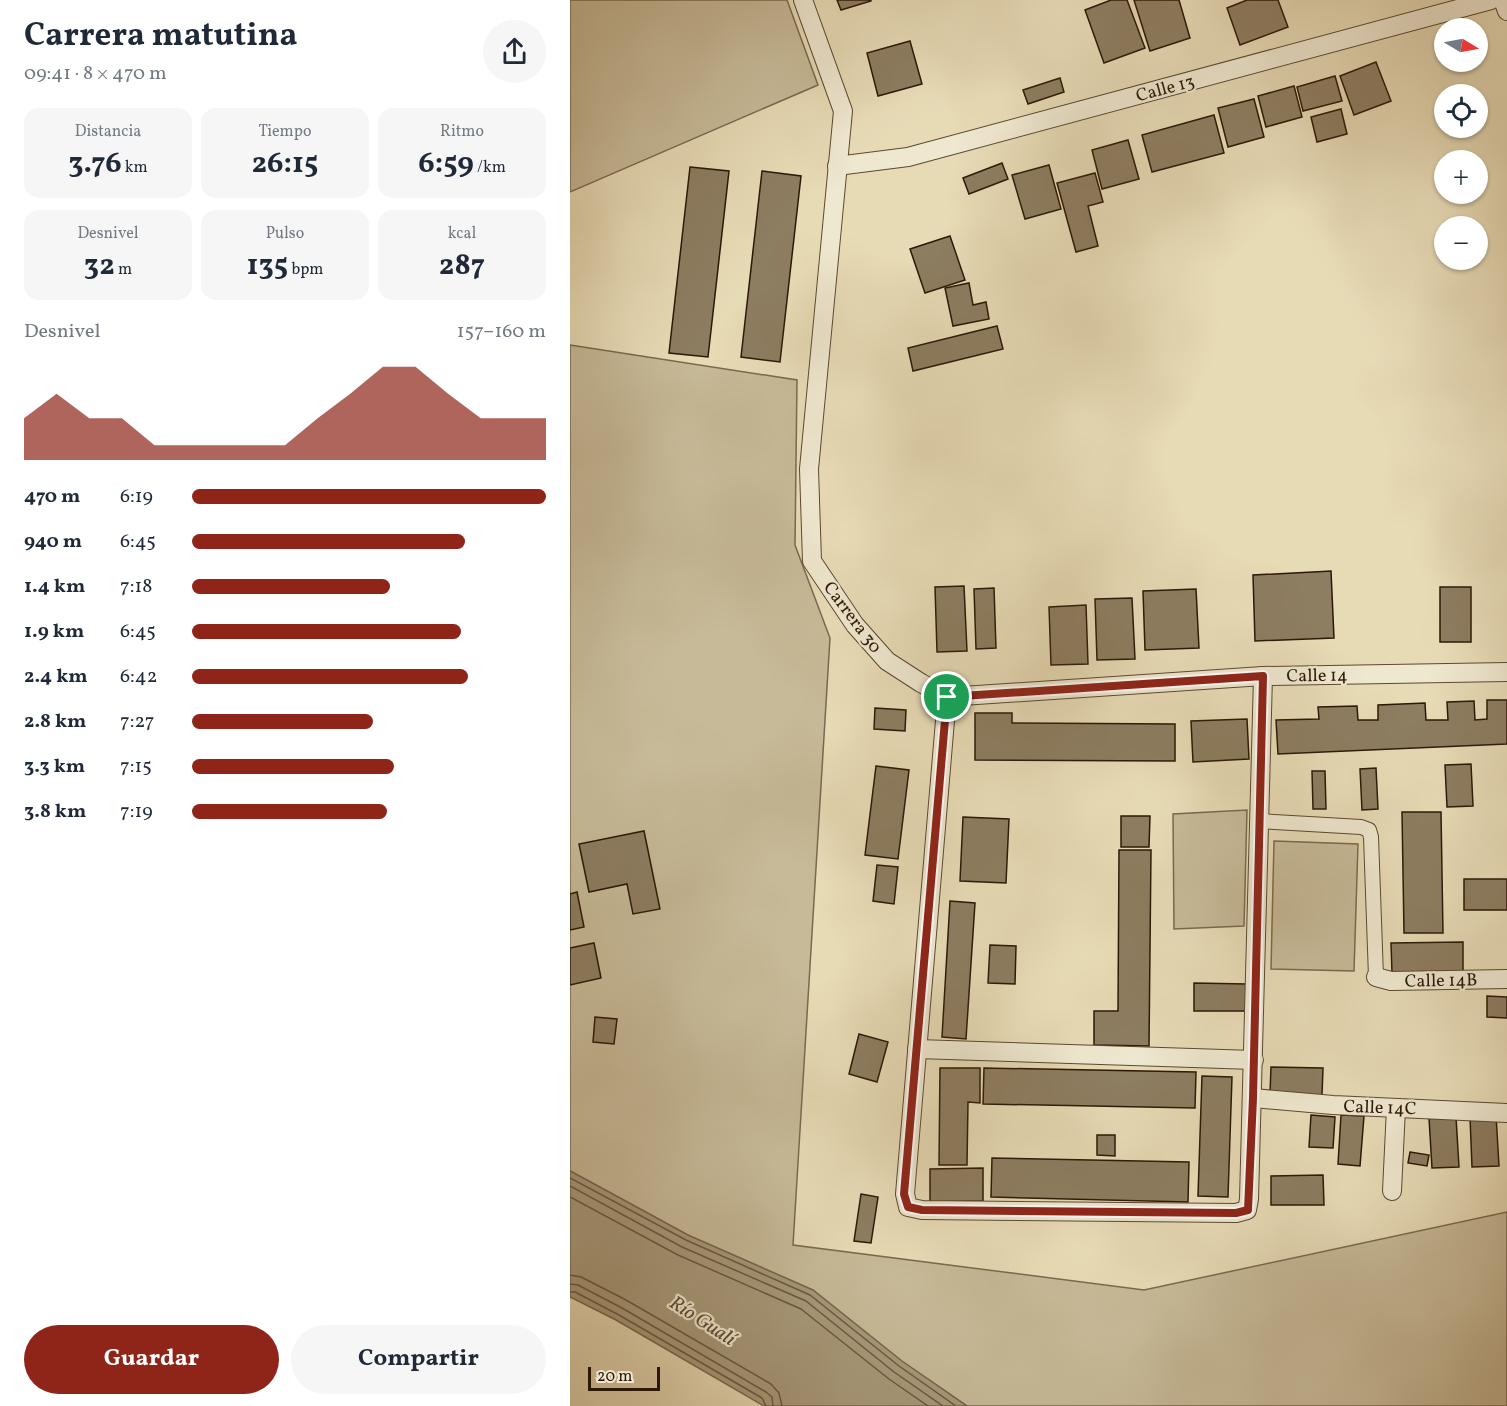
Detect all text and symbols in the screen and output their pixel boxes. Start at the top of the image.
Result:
text: Carrera matutina [24,14,298,60]
north arrow [1434,18,1488,72]
map controls [1434,18,1488,270]
button: share [483,20,546,83]
text: 09:41 · 8 × 470 m [24,60,167,88]
street label: Calle 13 [1133,70,1198,109]
button: locate [1434,84,1488,138]
text: Distancia [75,121,141,143]
text: Tiempo [259,121,311,143]
text: Ritmo [440,121,484,143]
text: 3.76 [68,143,122,185]
text: 26:15 [251,143,319,185]
text: 6:59 [418,143,474,185]
button: + [1434,150,1488,204]
text: km [122,157,148,179]
text: /km [474,157,506,179]
button: − [1434,216,1488,270]
text: Desnivel [77,223,139,245]
text: Pulso [266,223,304,245]
text: kcal [448,223,476,245]
text: 32 [84,245,115,287]
text: 135 [246,245,288,287]
text: 287 [439,245,485,287]
text: m [115,259,132,281]
text: bpm [288,259,324,281]
text: Desnivel [24,318,100,346]
text: 157–160 m [457,318,546,346]
text: 470 m [24,483,80,511]
text: 6:19 [120,483,153,511]
text: 940 m [24,528,82,556]
text: 6:45 [120,528,156,556]
text: 1.4 km [24,573,85,601]
text: 7:18 [120,573,152,601]
street label: Carrera 30 [817,577,887,659]
text: 1.9 km [24,618,84,646]
text: 6:45 [120,618,156,646]
text: 2.4 km [24,663,88,691]
text: 6:42 [120,663,158,691]
street label: Calle 14 [1286,663,1348,690]
pin [921,671,972,722]
icon: arrive [930,680,963,713]
text: 2.8 km [24,708,86,736]
text: 7:27 [120,708,154,736]
text: 3.3 km [24,753,85,781]
text: 7:15 [120,753,152,781]
text: 3.8 km [24,798,86,826]
text: 7:19 [120,798,153,826]
street label: Calle 14B [1405,968,1478,995]
street label: Calle 14C [1343,1095,1417,1122]
water label: Río Gualí [663,1290,742,1355]
button: Guardar [24,1325,279,1394]
button: Compartir [291,1325,546,1394]
scale bar [588,1364,660,1392]
text: 20 m [597,1366,632,1388]

